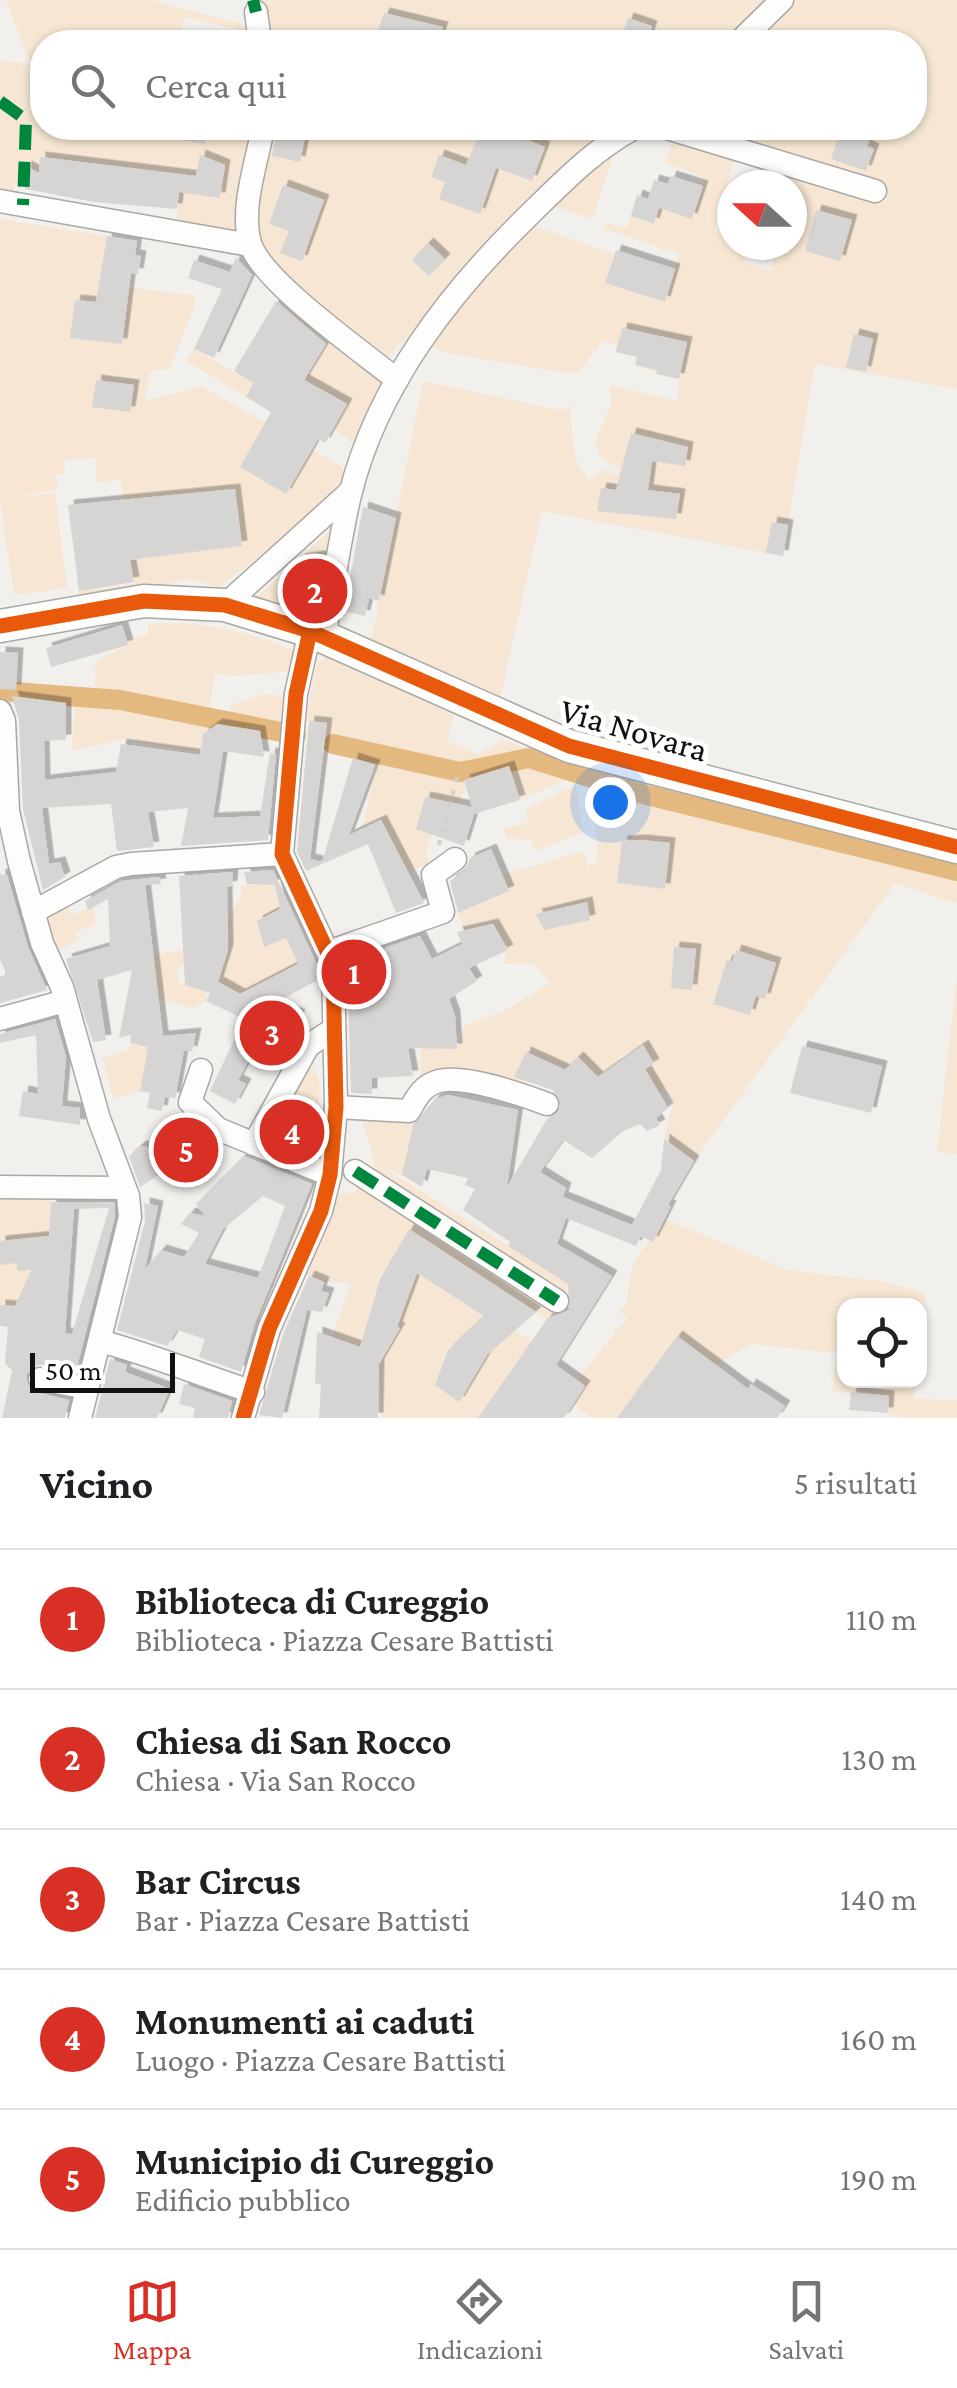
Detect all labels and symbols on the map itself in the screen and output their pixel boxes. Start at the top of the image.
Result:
north arrow [717,170,807,260]
pin: 2 [282,554,348,628]
street label: Via Novara [556,690,712,770]
your location [585,777,636,828]
pin: 1 [322,934,386,1010]
pin: 3 [240,996,304,1070]
pin: 4 [260,1094,324,1170]
pin: 5 [154,1112,218,1188]
scale bar [30,1348,175,1392]

